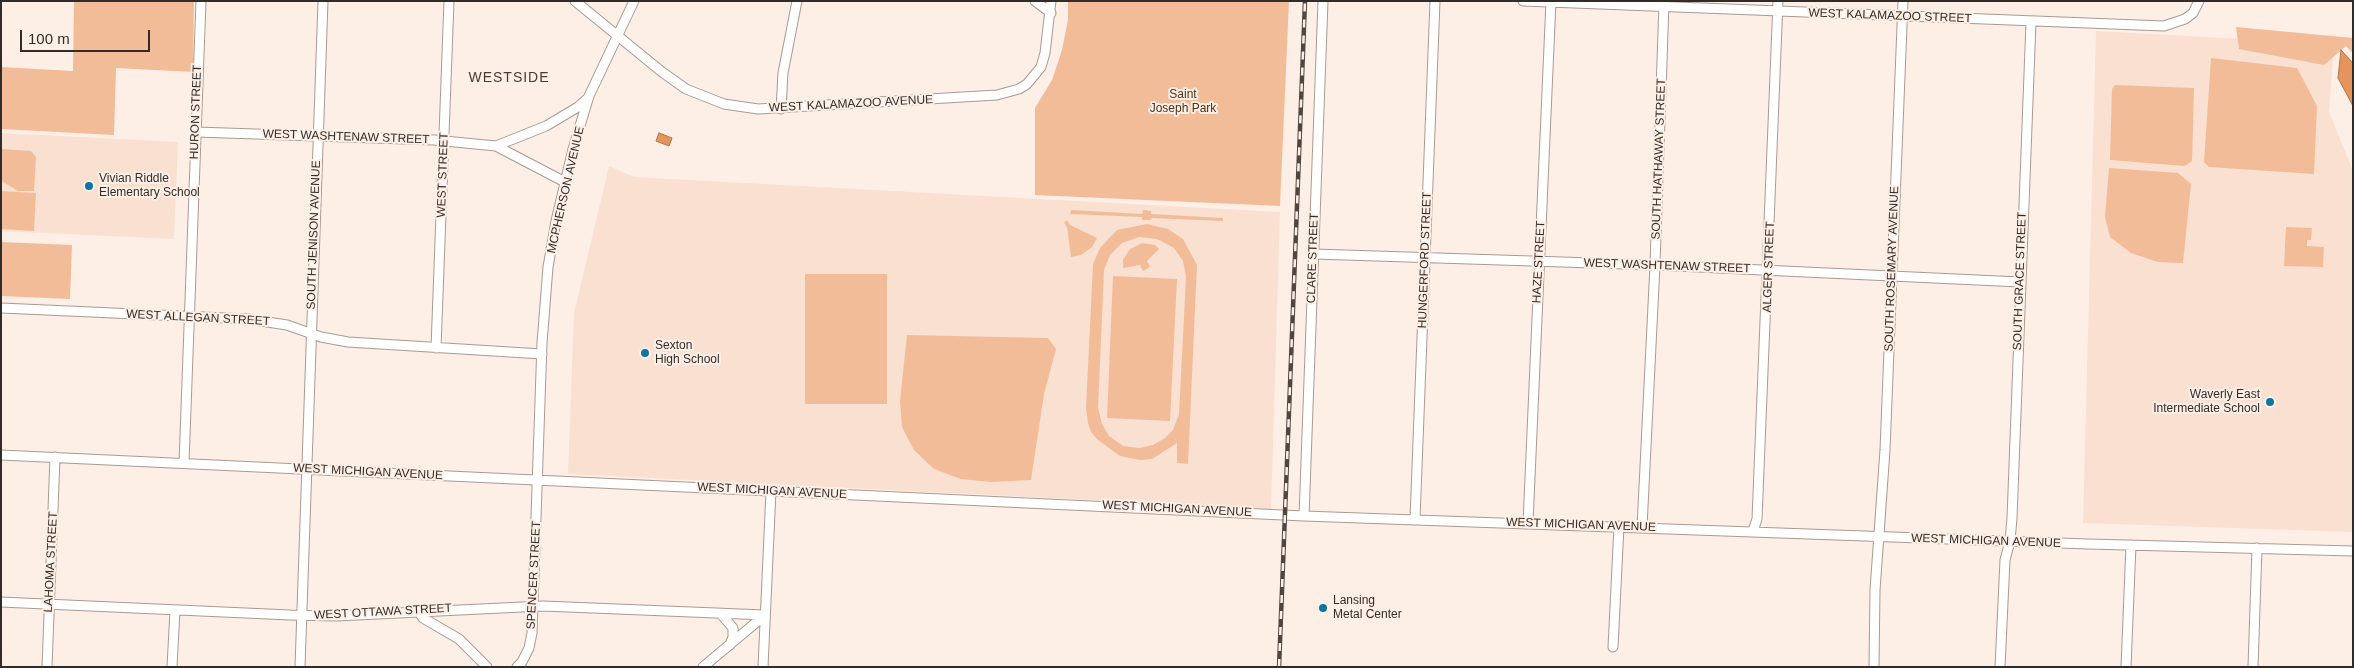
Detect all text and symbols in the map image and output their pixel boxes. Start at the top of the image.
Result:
street label: WEST KALAMAZOO STREET [1808,6,1972,26]
scale bar [22,20,152,52]
text: 100 m [28,30,70,47]
street label: HURON STREET [187,64,205,160]
district label: WESTSIDE [467,70,551,86]
street label: SOUTH HATHAWAY STREET [1649,78,1669,240]
park label: Saint Joseph Park [1150,88,1216,116]
street label: WEST KALAMAZOO AVENUE [768,93,934,115]
street label: MCPHERSON AVENUE [544,125,588,255]
street label: WEST WASHTENAW STREET [262,127,430,147]
street label: WEST STREET [434,132,452,218]
street label: SOUTH JENISON AVENUE [304,160,324,310]
place label: Vivian Riddle Elementary School [99,172,200,200]
marker: Vivian Riddle Elementary School [83,180,95,192]
street label: SOUTH ROSEMARY AVENUE [1882,186,1902,352]
street label: HUNGERFORD STREET [1415,191,1435,329]
street label: SOUTH GRACE STREET [2010,211,2030,351]
street label: CLARE STREET [1304,212,1322,304]
street label: HAZE STREET [1530,220,1548,304]
street label: ALGER STREET [1760,221,1778,313]
street label: WEST WASHTENAW STREET [1583,256,1751,276]
street label: WEST ALLEGAN STREET [126,307,270,329]
place label: Sexton High School [655,339,720,367]
marker: Sexton High School [639,347,651,359]
place label: Waverly East Intermediate School [2153,388,2260,416]
marker: Waverly East Intermediate School [2264,396,2276,408]
street label: WEST MICHIGAN AVENUE [293,461,443,483]
street label: WEST MICHIGAN AVENUE [697,480,847,502]
street label: WEST MICHIGAN AVENUE [1102,498,1252,520]
street label: LAHOMA STREET [41,511,61,613]
street label: WEST MICHIGAN AVENUE [1506,515,1656,535]
street label: SPENCER STREET [524,520,544,630]
street label: WEST MICHIGAN AVENUE [1911,531,2061,551]
place label: Lansing Metal Center [1333,594,1402,622]
street label: WEST OTTAWA STREET [314,601,452,623]
marker: Lansing Metal Center [1317,602,1329,614]

